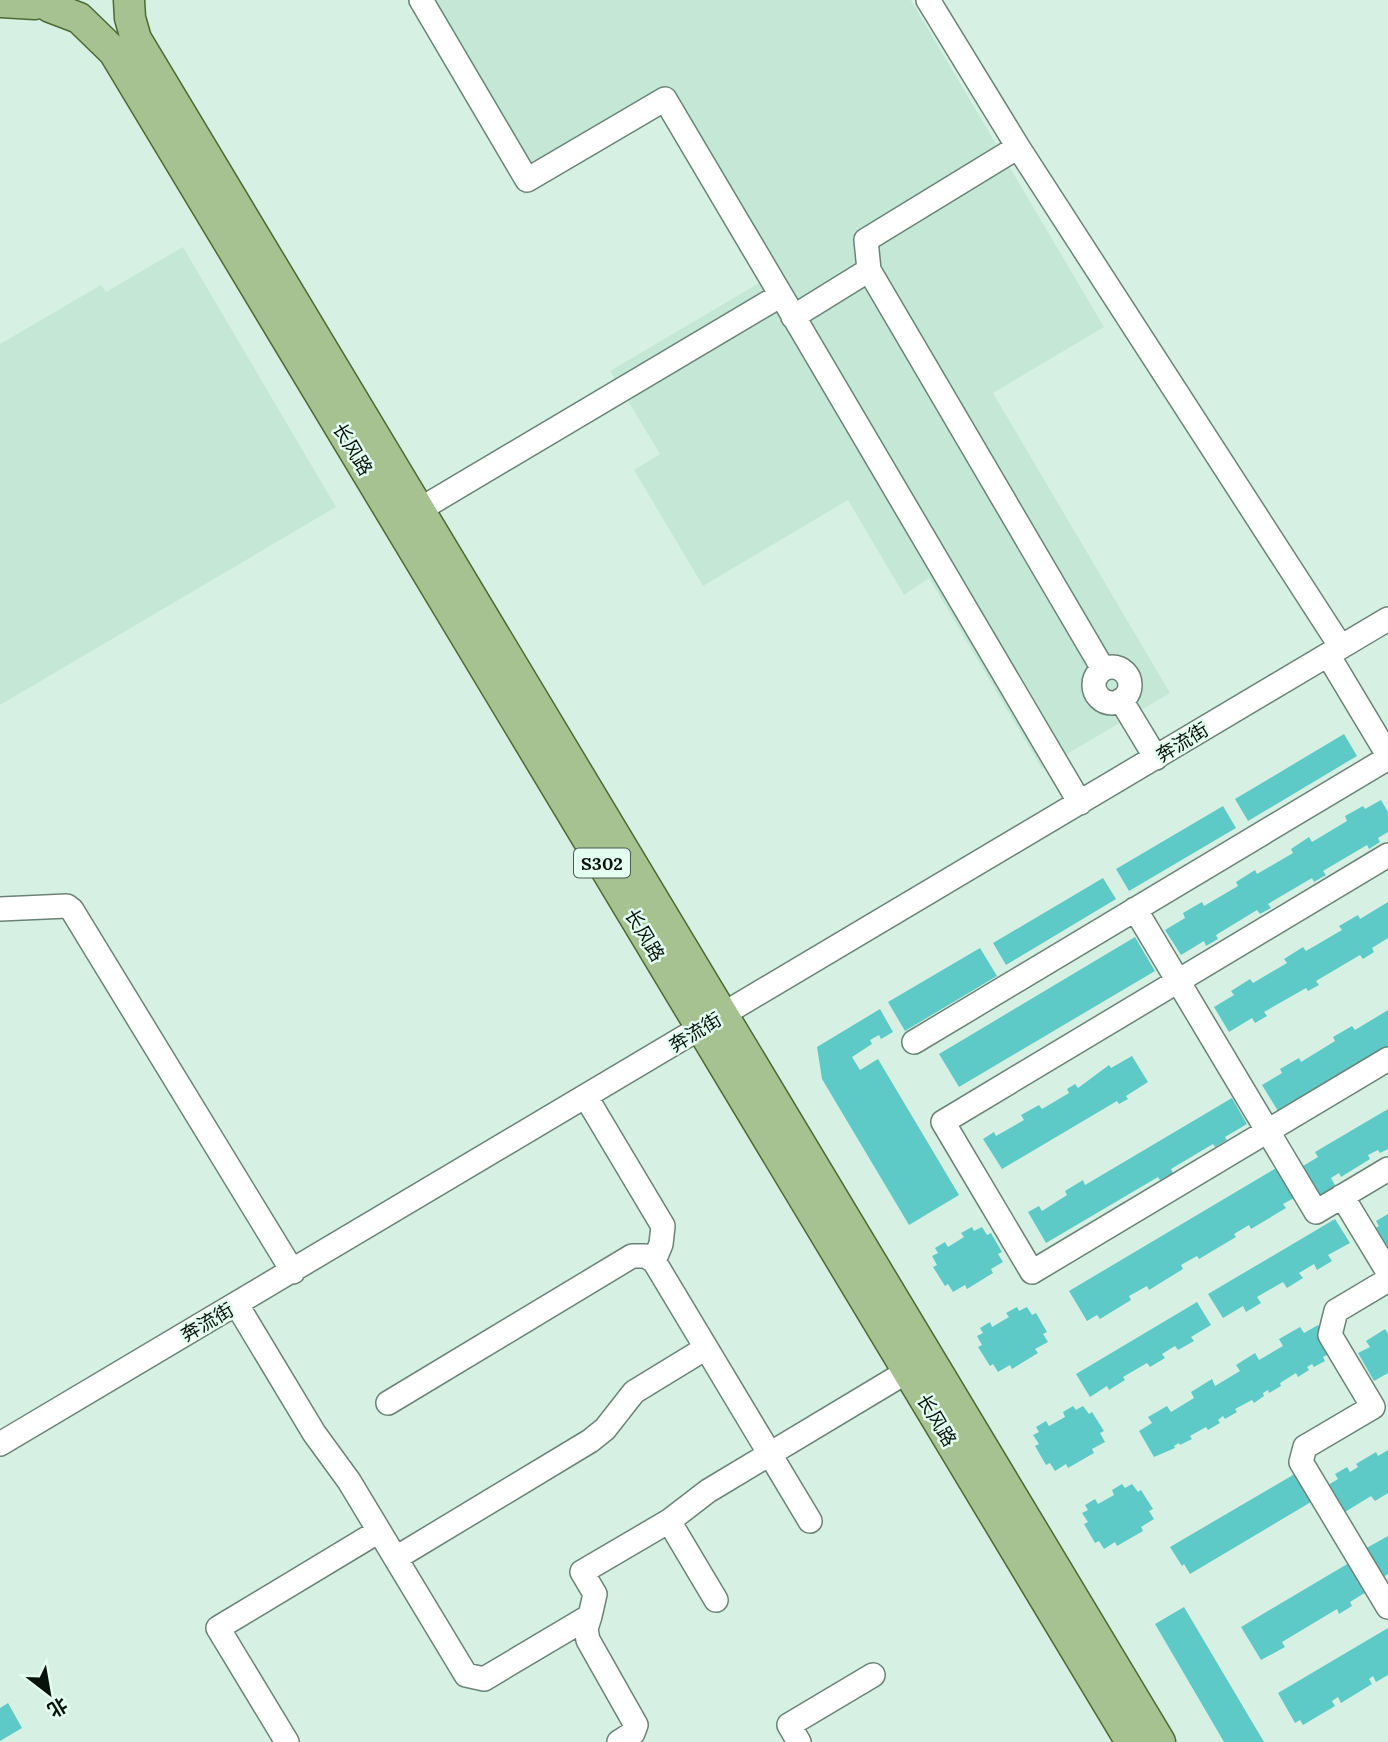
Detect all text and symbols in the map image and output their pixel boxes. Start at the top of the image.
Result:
street label: 长风路 [328,418,378,480]
street label: 奔流街 [1151,717,1213,767]
road number: S302 [574,848,630,878]
street label: 长风路 [620,904,670,966]
street label: 奔流街 [664,1007,726,1057]
street label: 奔流街 [176,1297,238,1347]
street label: 长风路 [912,1389,962,1451]
north arrow [14,1658,84,1728]
text: 北 [43,1692,72,1723]

